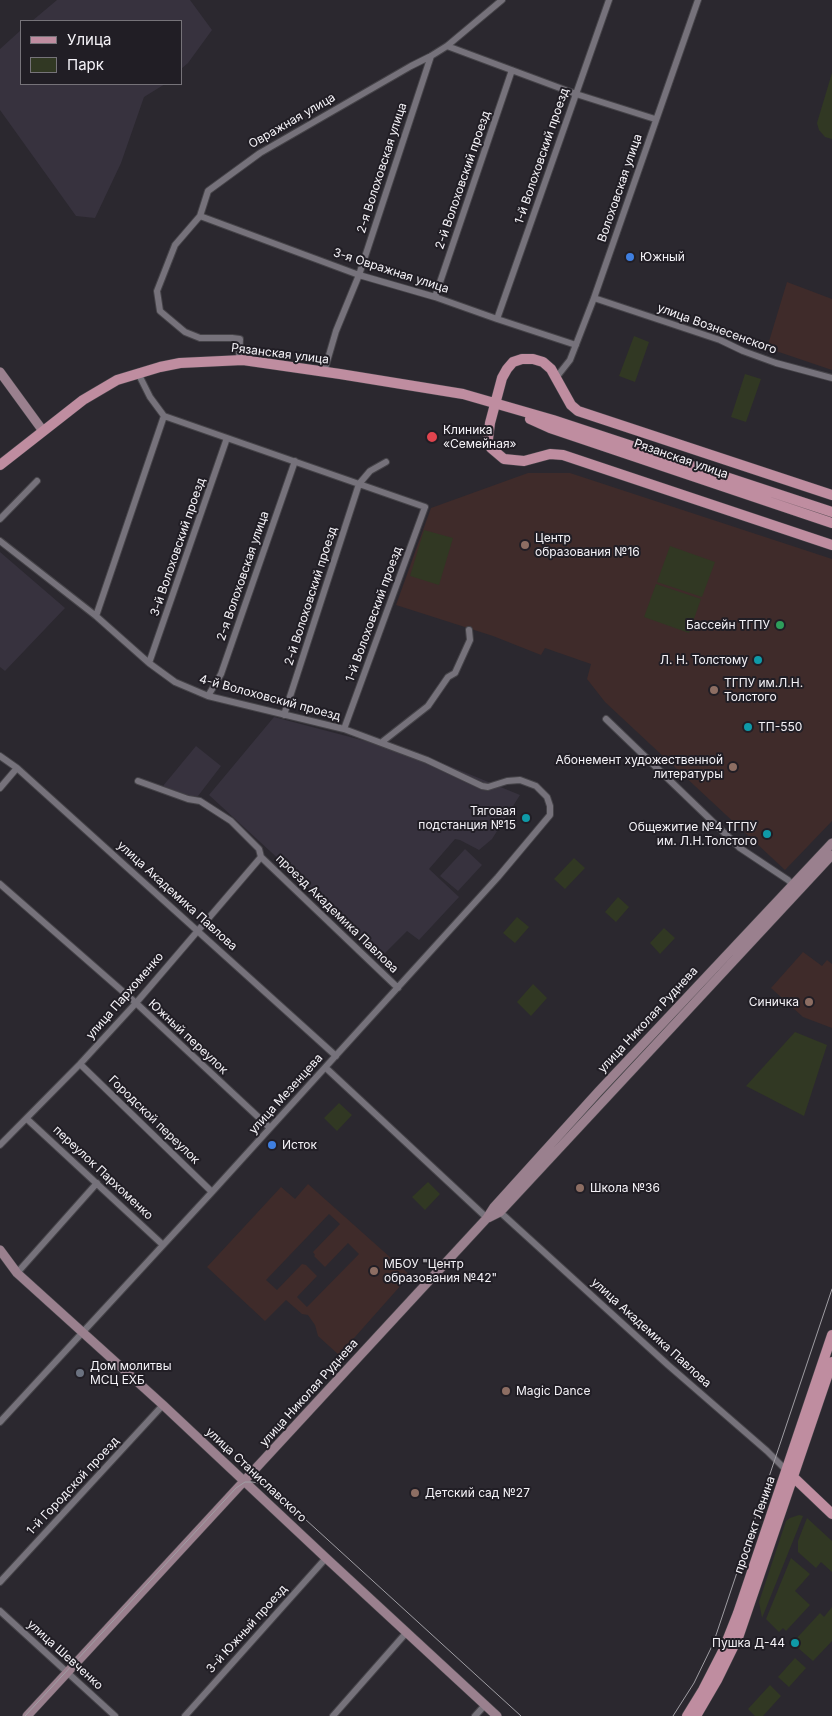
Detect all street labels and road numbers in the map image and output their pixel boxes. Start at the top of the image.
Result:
street label: 1-й Волоховский проезд [512,86,572,226]
street label: Овражная улица [246,90,338,152]
street label: 2-я Волоховская улица [354,101,410,235]
street label: 2-й Волоховский проезд [433,109,493,251]
street label: Волоховская улица [595,132,645,244]
street label: 3-я Овражная улица [331,245,451,297]
street label: улица Вознесенского [655,301,779,357]
street label: Рязанская улица [230,341,330,367]
street label: Рязанская улица [632,436,730,482]
street label: 3-й Волоховский проезд [148,476,208,618]
street label: 2-я Волоховская улица [214,509,272,643]
street label: 2-й Волоховский проезд [282,525,340,667]
street label: 1-й Волоховский проезд [343,544,405,684]
street label: 4-й Волоховский проезд [198,672,342,724]
street label: улица Академика Павлова [114,838,240,954]
street label: проезд Академика Павлова [273,852,401,976]
street label: улица Пархоменко [83,950,167,1042]
street label: улица Николая Руднева [595,964,701,1076]
street label: Южный переулок [145,997,231,1077]
street label: улица Мезенцева [246,1051,326,1137]
street label: Городской переулок [105,1073,203,1167]
street label: переулок Пархоменко [50,1123,156,1223]
street label: улица Академика Павлова [588,1275,714,1391]
street label: улица Николая Руднева [257,1336,361,1450]
street label: улица Станиславского [203,1425,309,1525]
street label: 1-й Городской проезд [24,1434,122,1538]
street label: проспект Ленина [732,1474,778,1576]
street label: 3-й Южный проезд [204,1582,290,1676]
street label: улица Шевченко [24,1617,106,1693]

